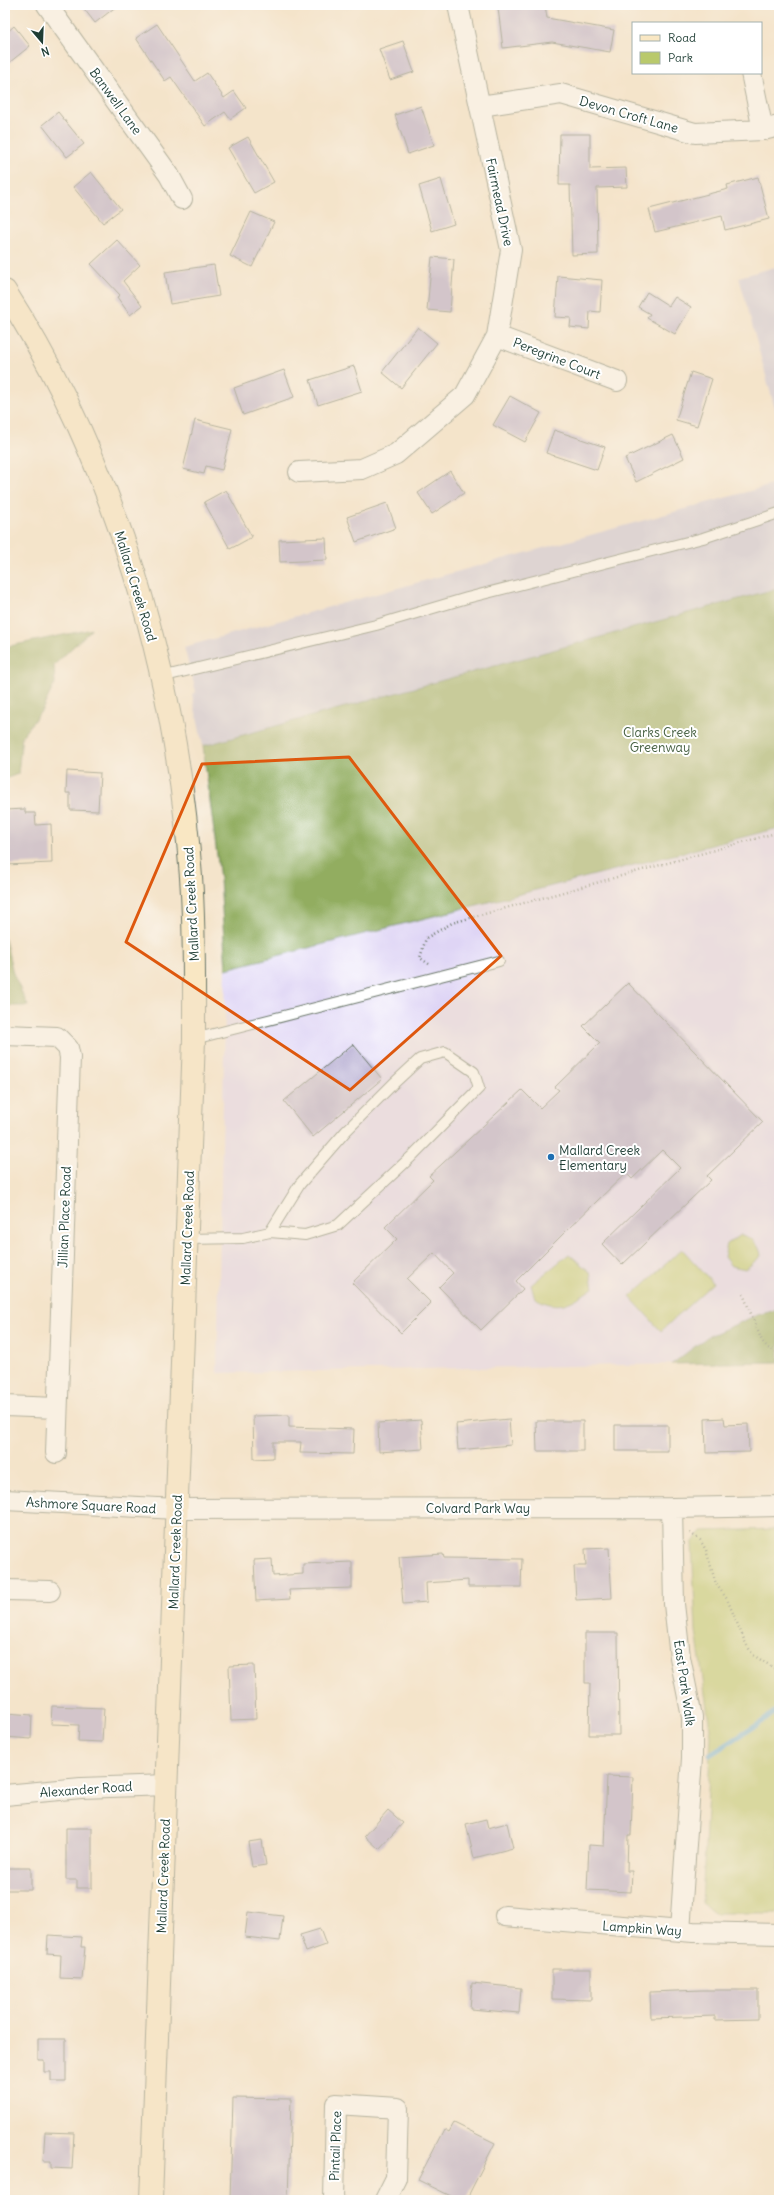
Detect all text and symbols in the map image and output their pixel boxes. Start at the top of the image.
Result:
north arrow [22,22,62,62]
legend [632,22,762,74]
text: Road [668,30,696,45]
text: N [39,44,51,59]
text: Park [668,50,693,65]
street label: Banwell Lane [86,65,146,138]
street label: Devon Croft Lane [577,92,680,137]
street label: Fairmead Drive [482,156,517,248]
street label: Peregrine Court [511,334,604,383]
street label: Mallard Creek Road [111,529,161,644]
park label: Clarks Creek Greenway [623,724,697,756]
street label: Mallard Creek Road [180,846,203,962]
place label: Mallard Creek Elementary [559,1142,640,1174]
marker: Mallard Creek Elementary [546,1152,556,1162]
street label: Jillian Place Road [54,1166,75,1268]
street label: Mallard Creek Road [177,1170,198,1286]
street label: Ashmore Square Road [25,1494,157,1517]
street label: Mallard Creek Road [165,1494,186,1610]
street label: Colvard Park Way [426,1500,530,1517]
street label: East Park Walk [670,1639,699,1727]
street label: Alexander Road [39,1778,133,1801]
street label: Mallard Creek Road [153,1818,174,1934]
street label: Lampkin Way [602,1917,682,1940]
street label: Pintail Place [326,2111,345,2181]

